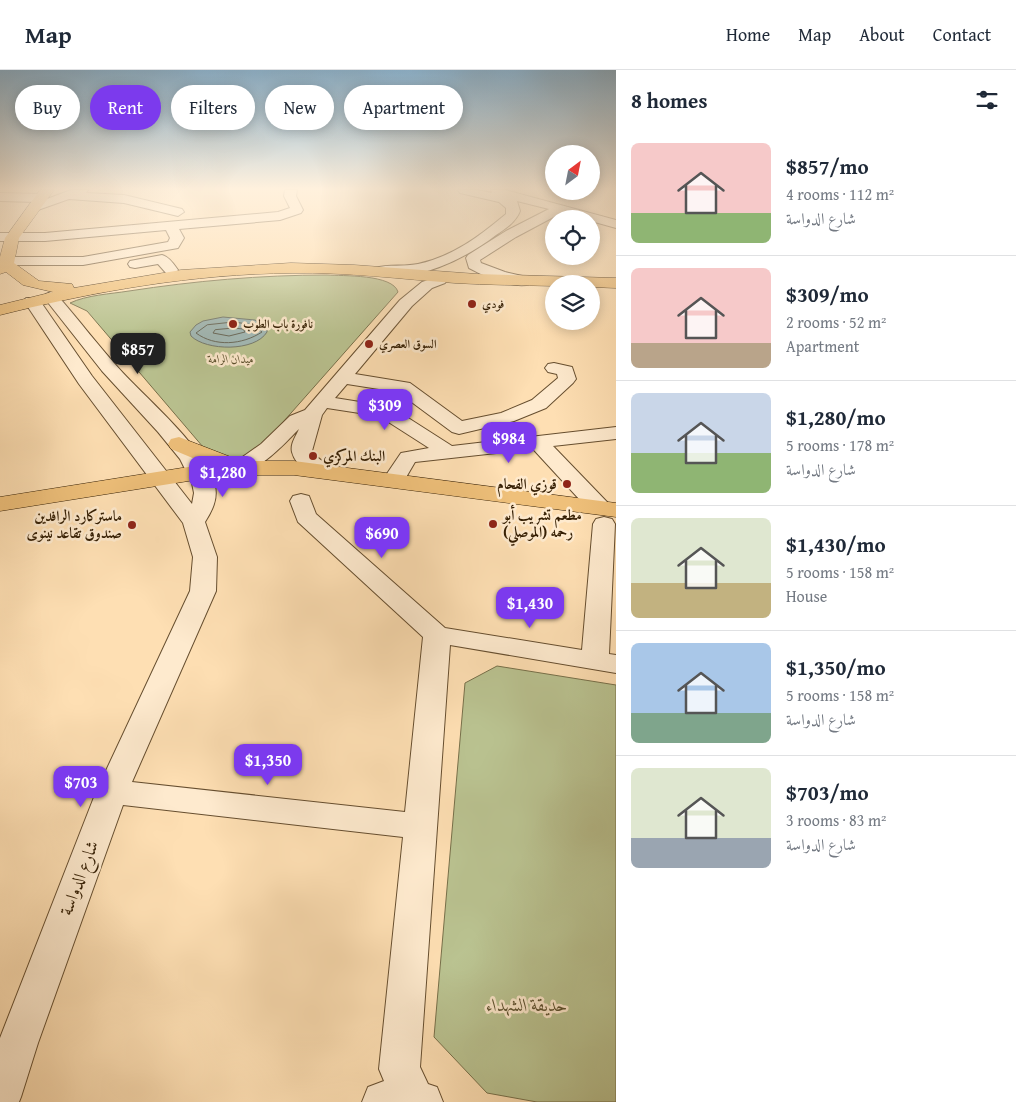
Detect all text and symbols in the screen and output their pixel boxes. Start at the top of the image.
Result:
text: Map [25,17,72,52]
text: Home [726,21,770,48]
text: Map [798,21,831,48]
text: About [859,21,905,48]
text: Contact [933,21,991,48]
chip: Buy [15,85,80,130]
chip: Rent [90,85,161,130]
chip: Filters [171,85,255,130]
chip: New [265,85,334,130]
chip: Apartment [344,85,463,130]
text: 8 homes [631,85,707,116]
icon: filters [973,86,1001,114]
north arrow [545,145,600,200]
map controls [545,145,600,330]
text: $857/mo [786,151,869,182]
icon: home [671,163,731,223]
text: 4 rooms · 112 m² [786,182,894,206]
text: شارع الدواسة [786,206,856,230]
button: locate [545,210,600,265]
button: layers [545,275,600,330]
text: $309/mo [786,279,869,310]
icon: home [671,288,731,348]
place label: فودي [482,295,504,314]
marker: فودي [466,298,478,310]
text: 2 rooms · 52 m² [786,310,886,334]
place label: نافورة باب الطوب [243,315,313,332]
marker: نافورة باب الطوب [227,318,239,330]
pin: $857 [108,332,168,375]
text: Apartment [786,334,859,358]
place label: السوق العصري [379,335,437,354]
text: $857 [121,337,155,361]
marker: السوق العصري [363,338,375,350]
park label: ميدان الرامة [207,350,254,367]
pin: $309 [355,388,415,431]
text: $309 [368,393,402,417]
text: $1,280/mo [786,402,886,433]
icon: home [671,413,731,473]
pin: $984 [479,422,539,464]
text: $984 [492,426,526,450]
text: 5 rooms · 178 m² [786,433,894,457]
place label: البنك المركزي [323,445,385,468]
marker: البنك المركزي [307,450,319,462]
pin: $1,280 [182,456,264,498]
text: شارع الدواسة [786,457,856,481]
text: $1,280 [200,460,246,484]
place label: قوزي الفحام [497,473,557,497]
marker: قوزي الفحام [561,478,573,490]
place label: مطعم تشريب أبو رحمه (الموصلي) [501,504,582,547]
place label: ماستركارد الرافدين صندوق تقاعد نينوى [26,505,122,543]
pin: $690 [352,516,412,559]
marker: مطعم تشريب أبو رحمه (الموصلي) [487,518,499,530]
marker: ماستركارد الرافدين صندوق تقاعد نينوى [126,519,138,531]
text: $690 [365,521,399,545]
text: $1,430/mo [786,529,886,560]
icon: home [671,538,731,598]
text: 5 rooms · 158 m² [786,560,894,584]
text: House [786,584,827,608]
pin: $1,430 [489,586,571,629]
text: $1,430 [507,591,553,615]
text: $1,350/mo [786,652,886,683]
icon: home [671,663,731,723]
text: 5 rooms · 158 m² [786,683,894,707]
text: شارع الدواسة [786,707,856,731]
pin: $1,350 [227,744,309,786]
text: $1,350 [245,748,291,772]
pin: $703 [51,766,111,808]
text: $703 [64,770,98,794]
text: $703/mo [786,777,869,808]
icon: home [671,788,731,848]
text: 3 rooms · 83 m² [786,808,886,832]
text: شارع الدواسة [786,832,856,856]
street label: شارع الدواسة [52,836,107,920]
park label: حديقة الشهداء [486,991,568,1018]

